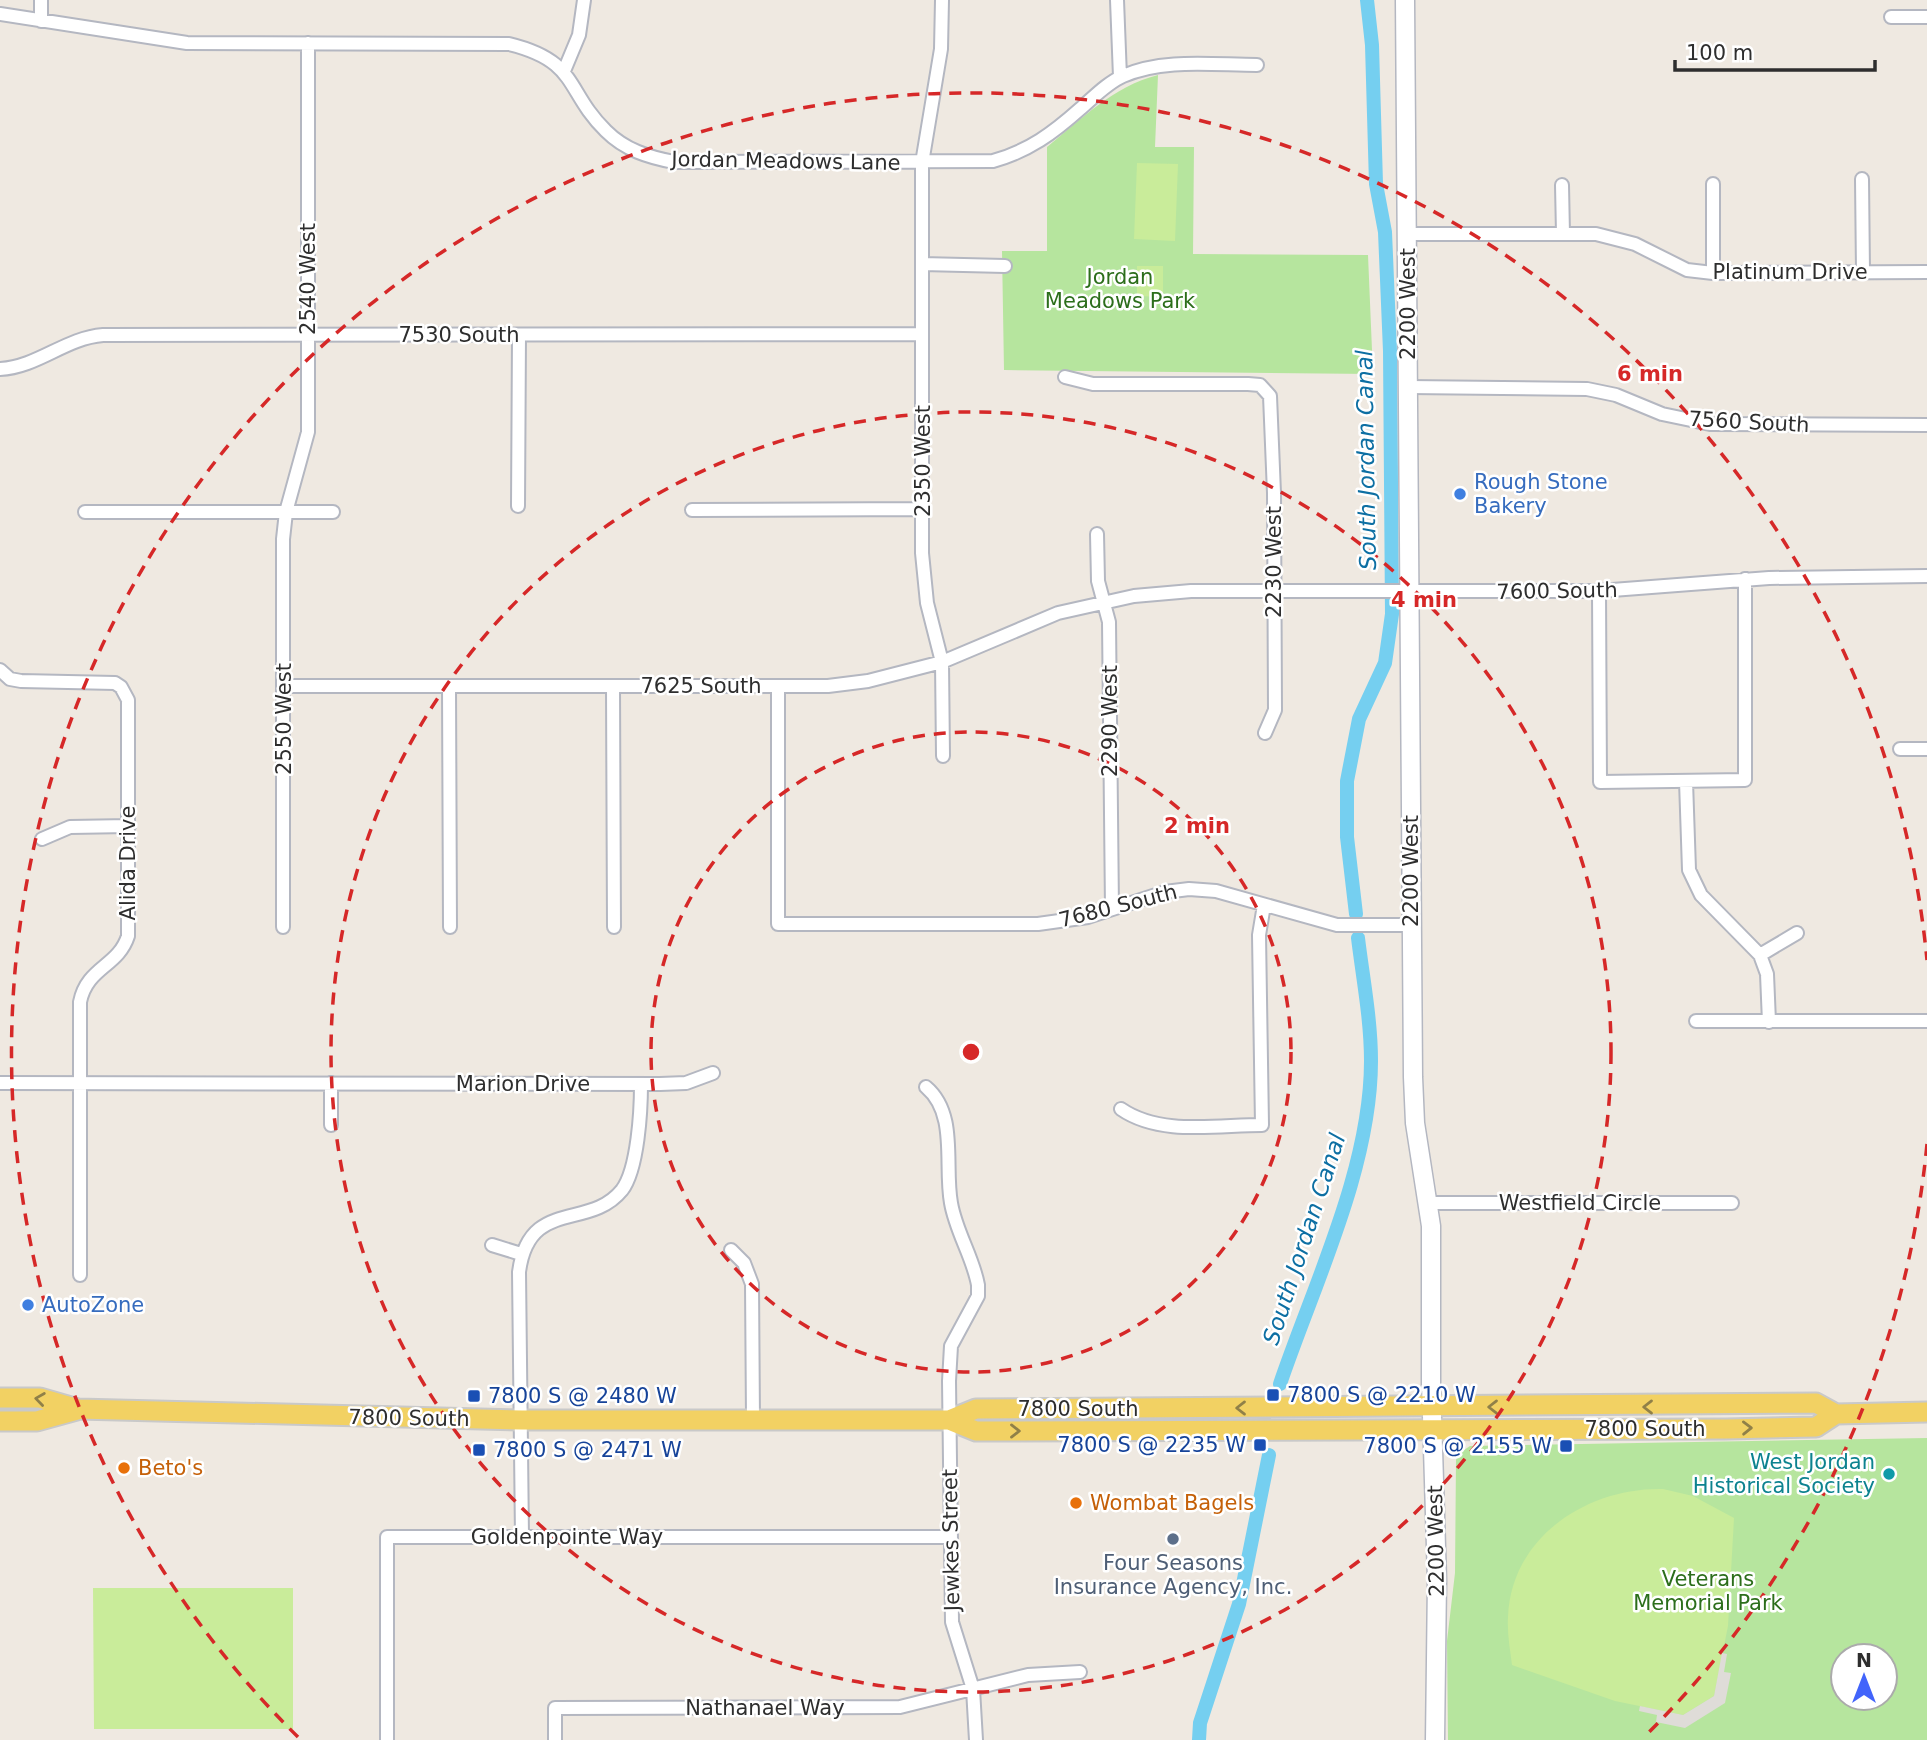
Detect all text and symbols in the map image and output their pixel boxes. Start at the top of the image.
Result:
scale bar [1675,28,1874,72]
text: 100 m [1686,41,1753,65]
street label: Jordan Meadows Lane [669,147,901,175]
street label: 2540 West [296,223,320,335]
street label: 2200 West [1396,248,1420,360]
street label: Platinum Drive [1712,260,1868,284]
park label: Jordan Meadows Park [1045,265,1196,313]
street label: 7530 South [398,323,520,347]
water label: South Jordan Canal [1351,349,1381,570]
text: 6 min [1617,362,1683,386]
street label: 2350 West [911,405,935,517]
street label: 7560 South [1688,407,1810,437]
place label: Rough Stone Bakery [1474,470,1608,518]
marker: Rough Stone Bakery [1452,486,1468,502]
street label: 2230 West [1262,506,1286,618]
street label: 7600 South [1496,578,1618,604]
text: 4 min [1391,588,1457,612]
street label: 2550 West [272,663,296,775]
street label: 2290 West [1098,665,1122,777]
street label: 7625 South [640,674,762,698]
street label: Alida Drive [116,806,140,920]
text: 2 min [1164,814,1230,838]
street label: 2200 West [1399,815,1423,927]
street label: 7680 South [1056,880,1180,932]
centre of rings [959,1040,983,1064]
street label: Marion Drive [456,1072,590,1096]
water label: South Jordan Canal [1258,1130,1351,1348]
street label: Westfield Circle [1499,1191,1661,1215]
place label: AutoZone [42,1293,144,1317]
marker: AutoZone [20,1297,36,1313]
place label: 7800 S @ 2210 W [1287,1383,1476,1407]
place label: 7800 S @ 2480 W [488,1384,677,1408]
marker: 7800 S @ 2210 W [1265,1387,1281,1403]
marker: 7800 S @ 2480 W [466,1388,482,1404]
one-way arrow [34,1392,46,1407]
street label: 7800 South [1017,1397,1139,1421]
one-way arrow [1642,1399,1653,1414]
one-way arrow [1236,1400,1246,1416]
one-way arrow [1487,1400,1498,1415]
street label: 7800 South [348,1405,470,1431]
street label: 7800 South [1584,1417,1706,1441]
one-way arrow [1741,1421,1752,1436]
one-way arrow [1011,1423,1021,1439]
place label: 7800 S @ 2235 W [1057,1433,1246,1457]
place label: 7800 S @ 2155 W [1363,1434,1552,1458]
marker: 7800 S @ 2235 W [1252,1437,1268,1453]
place label: 7800 S @ 2471 W [493,1438,682,1462]
marker: 7800 S @ 2155 W [1558,1438,1574,1454]
marker: 7800 S @ 2471 W [471,1442,487,1458]
place label: West Jordan Historical Society [1693,1450,1875,1498]
place label: Beto's [138,1456,203,1480]
marker: Beto's [116,1460,132,1476]
marker: West Jordan Historical Society [1881,1466,1897,1482]
street label: Jewkes Street [938,1469,964,1613]
street label: 2200 West [1423,1485,1449,1597]
place label: Wombat Bagels [1090,1491,1254,1515]
marker: Wombat Bagels [1068,1495,1084,1511]
street label: Goldenpointe Way [471,1525,663,1549]
marker: Four Seasons Insurance Agency, Inc. [1165,1531,1181,1547]
place label: Four Seasons Insurance Agency, Inc. [1054,1551,1292,1599]
park label: Veterans Memorial Park [1633,1567,1784,1615]
north arrow [1829,1642,1899,1712]
text: N [1856,1649,1872,1671]
street label: Nathanael Way [685,1696,845,1720]

